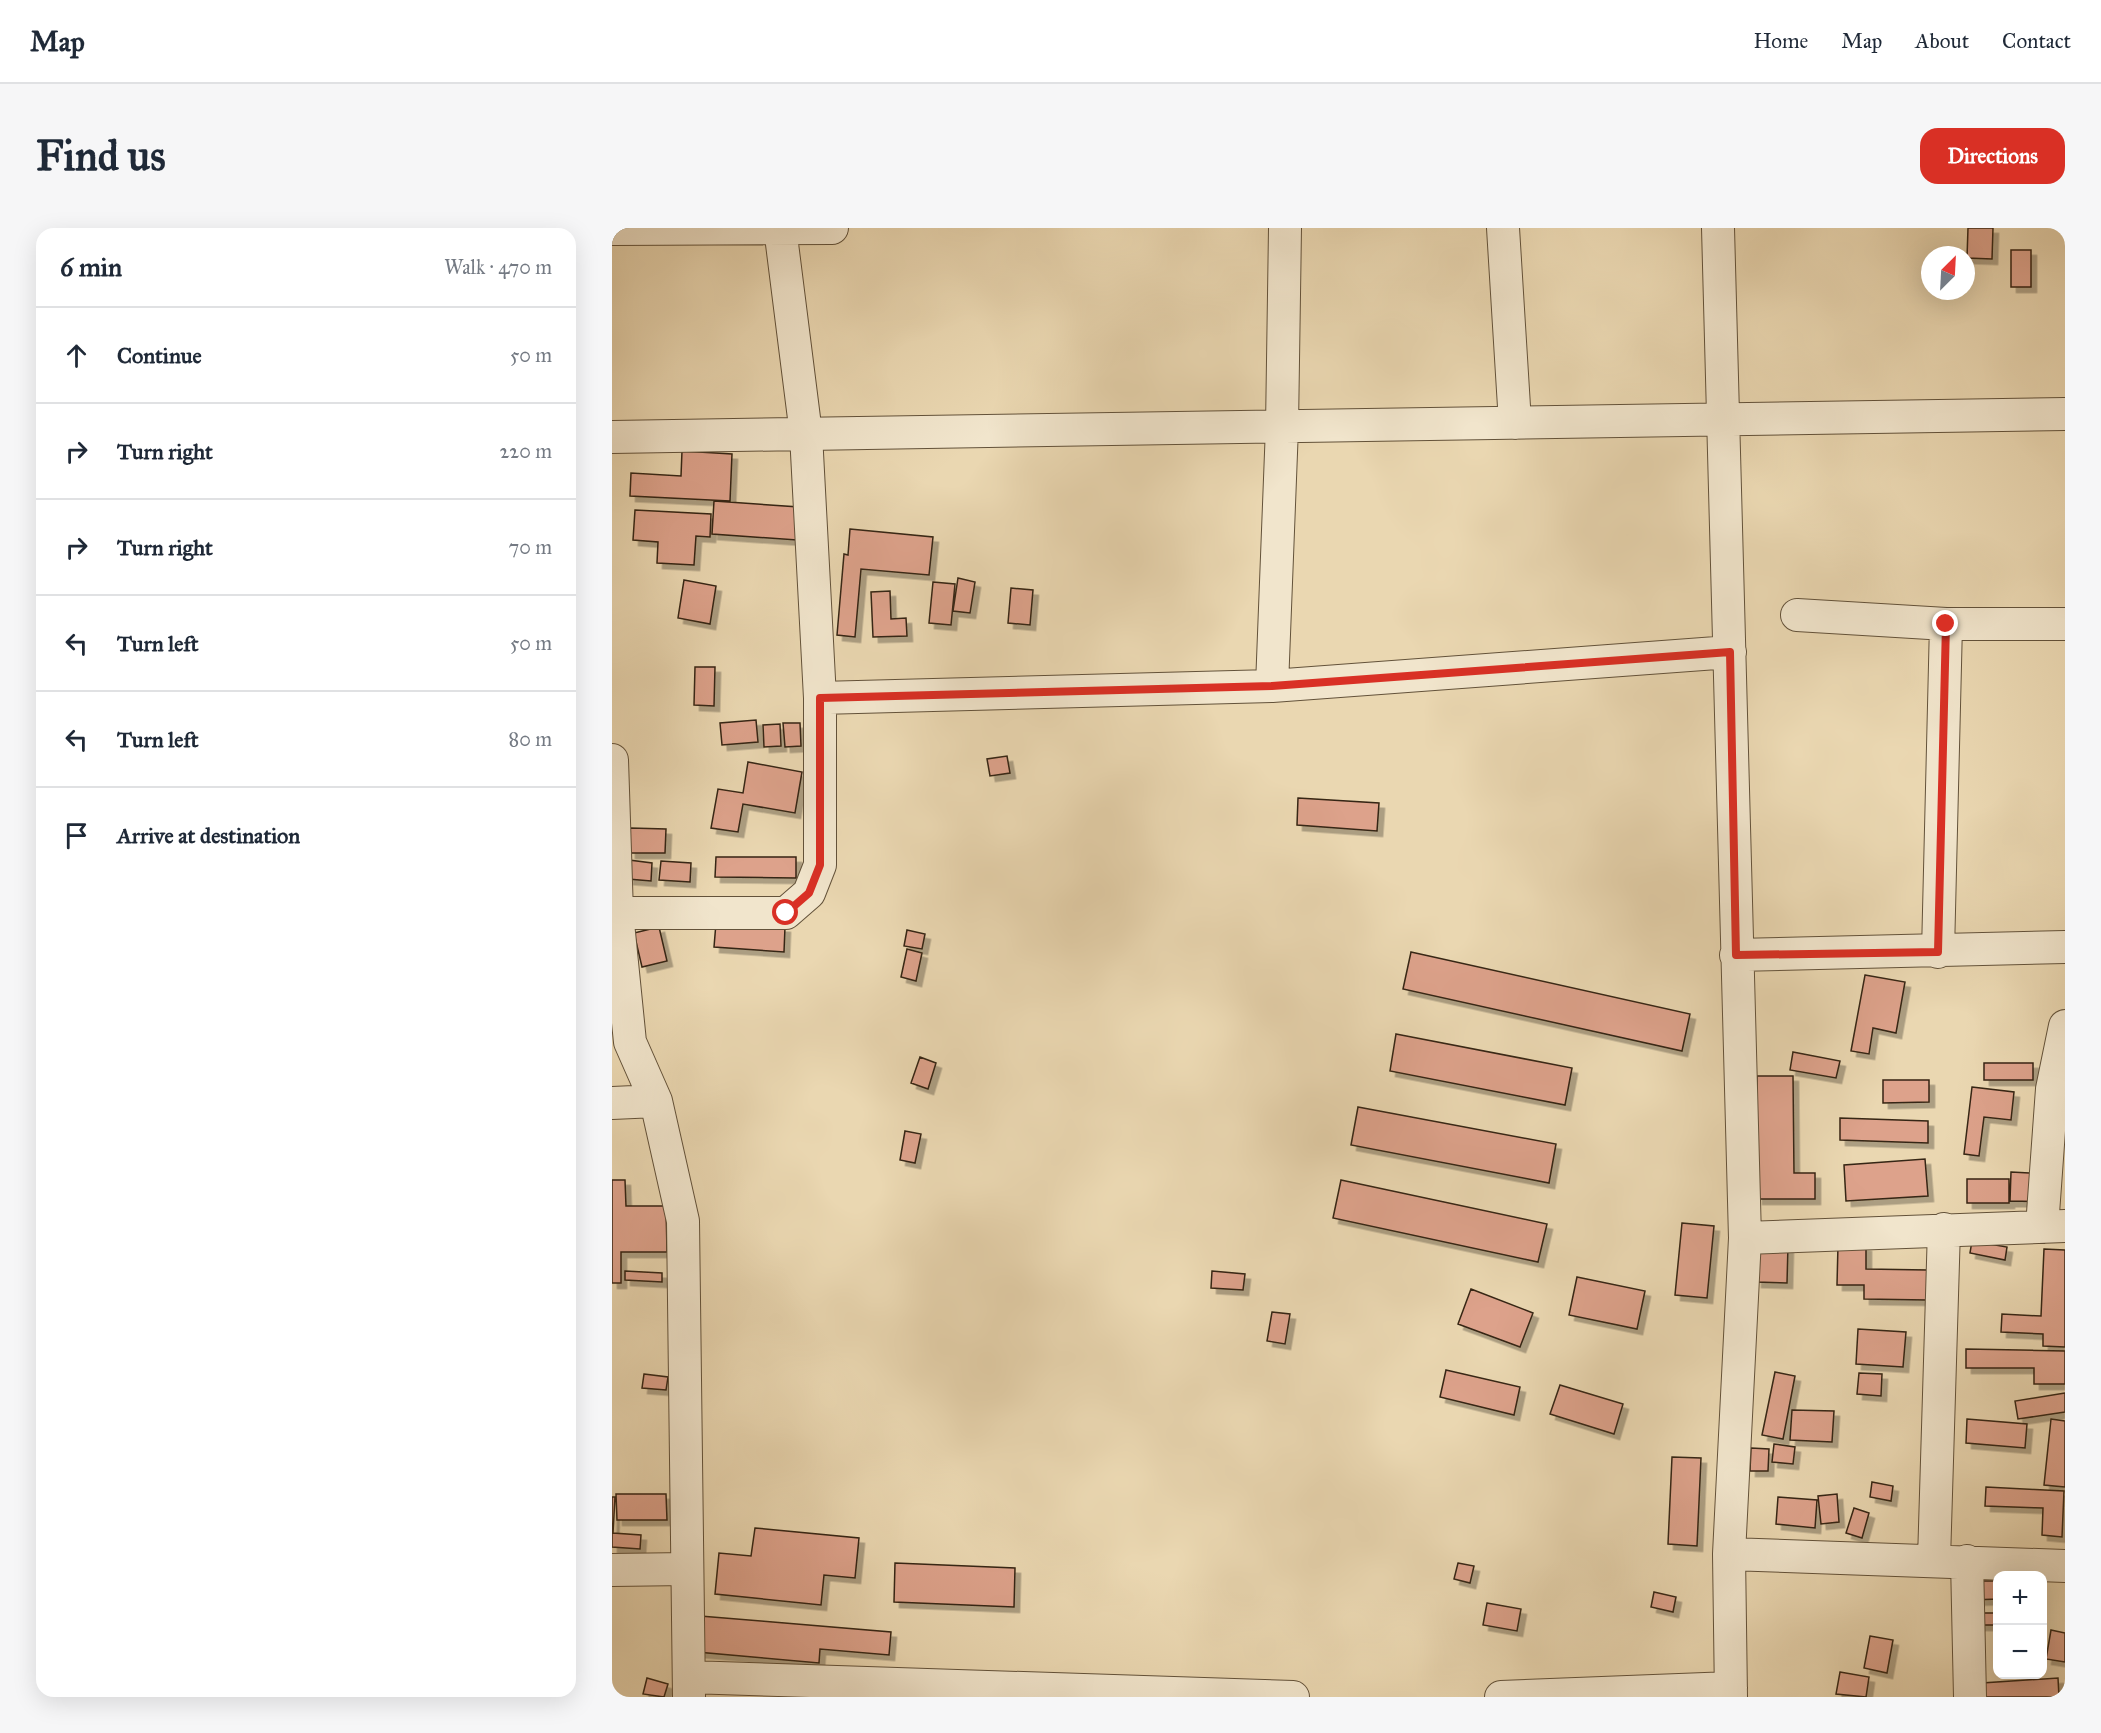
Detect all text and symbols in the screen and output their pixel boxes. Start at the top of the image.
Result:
text: Map [30,24,85,59]
text: Home [1753,28,1808,54]
text: Map [1841,28,1882,54]
text: About [1915,28,1969,54]
text: Contact [2002,28,2071,54]
button: Directions [1920,128,2065,184]
text: Find us [36,130,166,182]
north arrow [1921,246,1975,300]
text: 6 min [60,251,122,283]
text: Walk · 470 m [444,255,552,279]
icon: ahead [60,339,93,372]
text: Continue [117,342,202,369]
text: 50 m [510,343,552,367]
icon: right [60,435,93,468]
text: Turn right [117,438,213,465]
text: 220 m [500,439,552,463]
icon: right [60,531,93,564]
text: Turn right [117,534,213,561]
text: 70 m [509,535,552,559]
route end [1932,610,1958,636]
icon: left [60,627,93,660]
text: Turn left [117,630,199,657]
text: 50 m [510,631,552,655]
icon: left [60,723,93,756]
text: Turn left [117,726,199,753]
text: 80 m [509,727,552,751]
icon: arrive [60,819,93,852]
text: Arrive at destination [117,822,300,849]
route start [772,899,798,925]
map controls [1993,1571,2047,1679]
button: + [1993,1571,2047,1625]
button: − [1993,1625,2047,1679]

